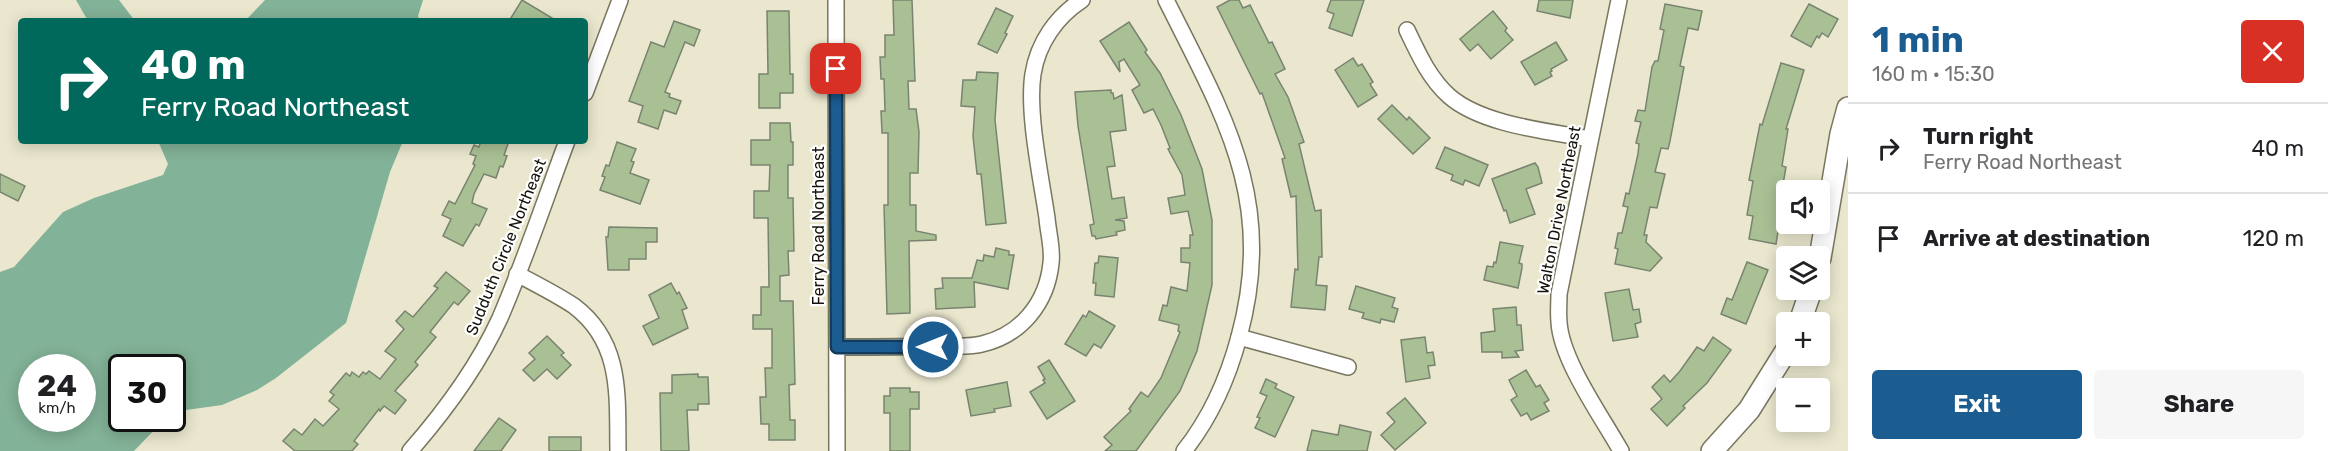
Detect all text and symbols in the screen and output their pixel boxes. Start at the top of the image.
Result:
text: 1 min [1872,18,1964,61]
button: close [2241,20,2304,83]
text: 40 m [141,40,246,90]
icon: right [42,42,120,120]
pin [810,43,861,94]
icon: arrive [819,52,852,85]
text: 160 m · 15:30 [1872,62,1995,86]
text: Ferry Road Northeast [141,91,409,123]
text: Turn right [1923,123,2033,150]
street label: Walton Drive Northeast [1533,124,1585,296]
icon: right [1872,132,1905,165]
text: 40 m [2251,135,2304,162]
street label: Ferry Road Northeast [809,146,828,306]
text: Ferry Road Northeast [1923,150,2122,174]
street label: Sudduth Circle Northeast [462,156,550,338]
map controls [1776,180,1830,432]
button: sound [1776,180,1830,234]
icon: arrive [1872,222,1905,255]
text: Arrive at destination [1923,225,2150,252]
text: 120 m [2243,225,2304,252]
button: layers [1776,246,1830,300]
button: + [1776,312,1830,366]
position arrow [901,315,965,379]
speed limit sign: 30 [108,354,186,432]
text: 24 [37,368,77,404]
button: Exit [1872,370,2082,439]
button: Share [2094,370,2304,439]
button: − [1776,378,1830,432]
text: km/h [38,399,76,417]

